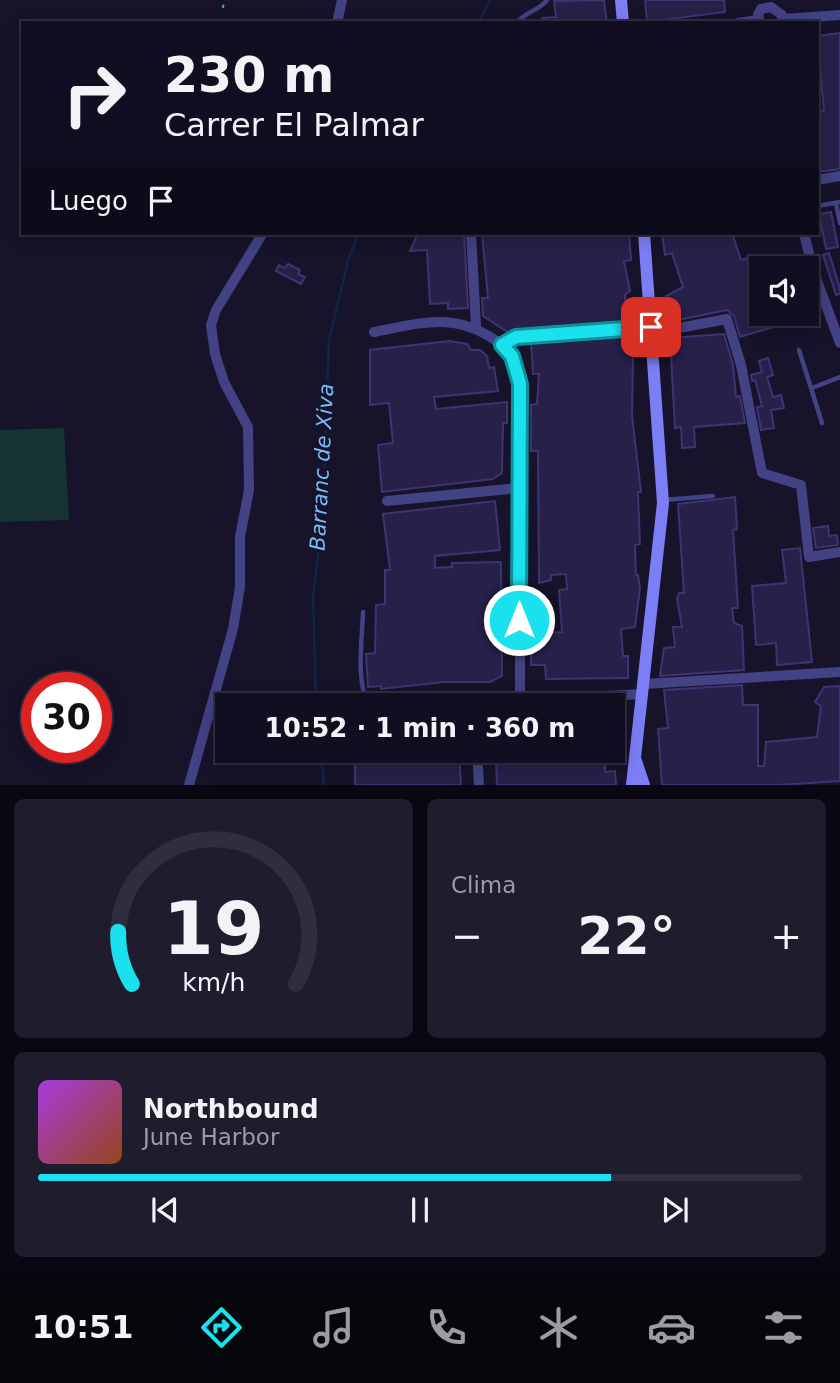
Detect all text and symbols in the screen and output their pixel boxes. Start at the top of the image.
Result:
text: 230 m [164,47,334,104]
icon: right [49,49,140,140]
text: Carrer El Palmar [164,106,424,144]
icon: arrive [142,182,180,220]
text: Luego [49,186,128,216]
map controls [749,256,819,326]
button: sound [749,256,819,326]
pin [621,297,681,357]
icon: arrive [632,308,670,346]
water label: Barranc de Xiva [306,383,338,551]
position arrow [482,583,556,657]
speed limit sign: 30 [21,672,112,763]
text: 10:52 · 1 min · 360 m [265,713,575,743]
text: Clima [451,872,516,898]
text: 19 [163,887,264,972]
text: 22° [577,906,676,966]
text: − [451,914,483,958]
text: + [770,914,802,958]
text: km/h [182,968,245,997]
text: Northbound [143,1094,319,1124]
text: June Harbor [143,1124,279,1150]
icon: previous [146,1191,184,1229]
icon: pause [401,1191,439,1229]
icon: next [656,1191,694,1229]
icon: directions [197,1303,246,1352]
icon: music [309,1303,358,1352]
icon: phone [422,1303,471,1352]
icon: climate [534,1303,583,1352]
icon: car [647,1303,696,1352]
icon: filters [759,1303,808,1352]
text: 10:51 [32,1308,134,1346]

